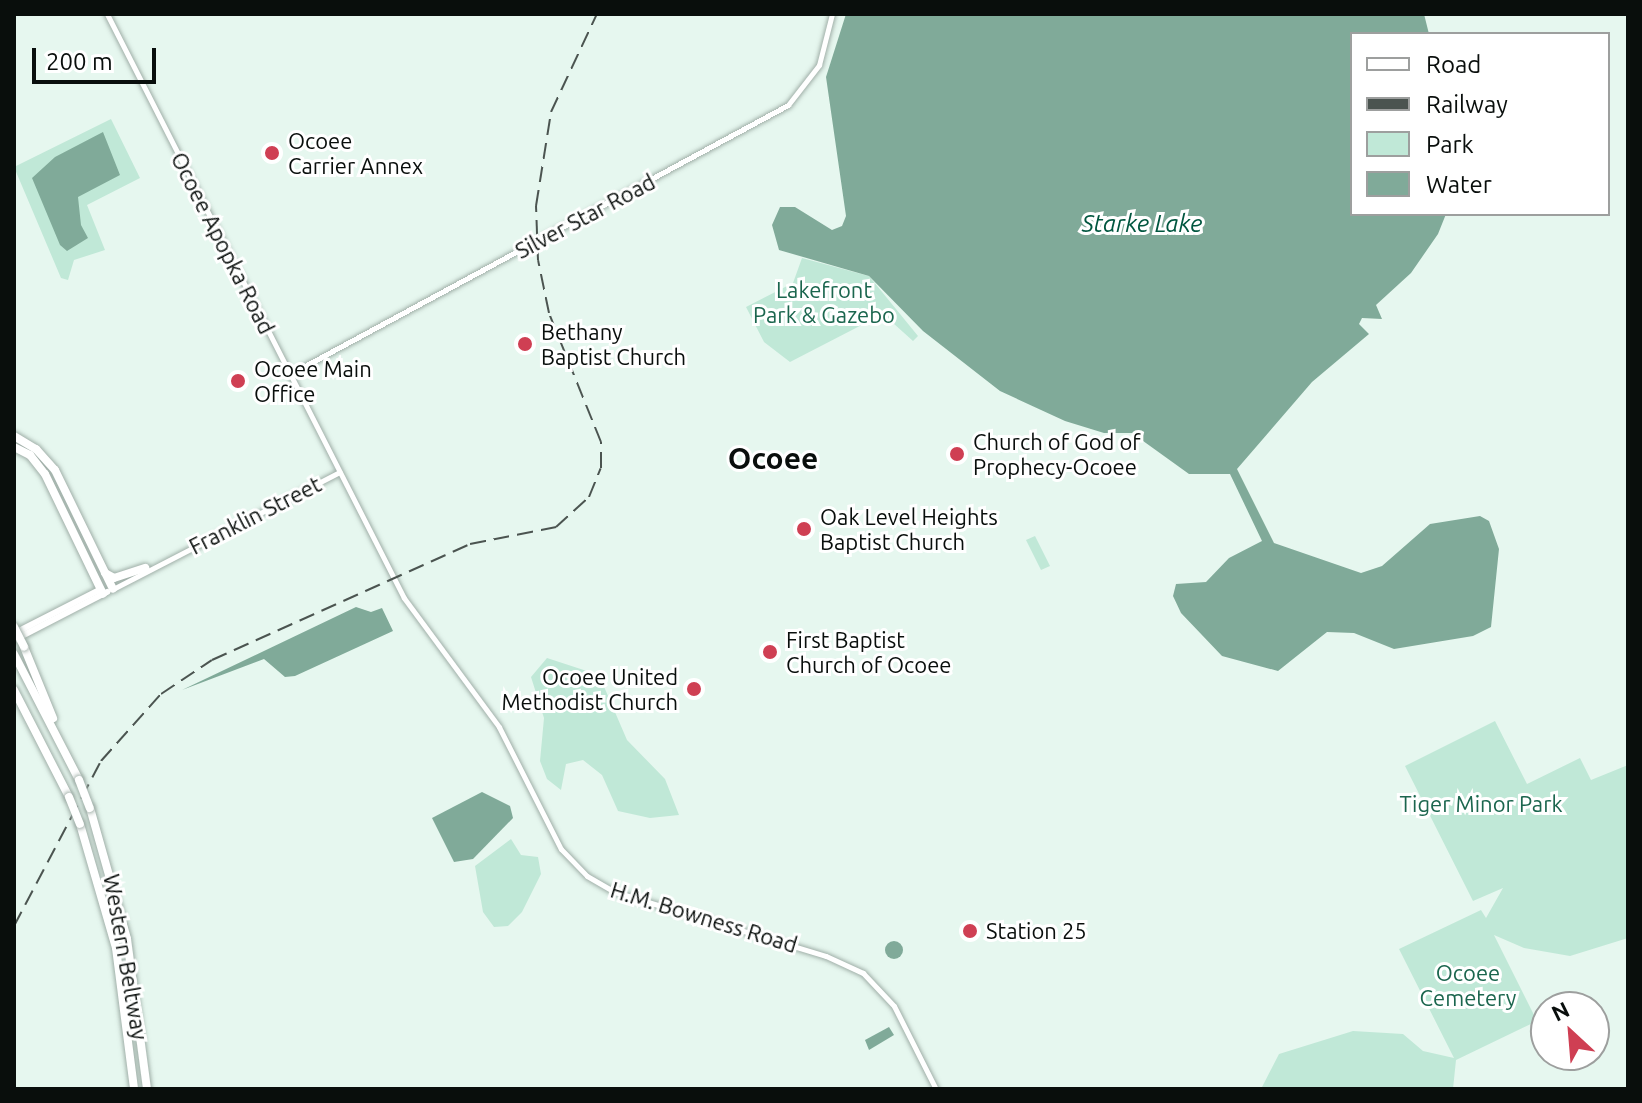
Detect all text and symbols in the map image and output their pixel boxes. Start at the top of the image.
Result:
scale bar [36,32,160,82]
legend [1350,32,1610,216]
text: 200 m [46,48,113,75]
text: Road [1426,51,1481,78]
text: Railway [1426,91,1508,118]
place label: Ocoee Carrier Annex [288,127,423,178]
text: Park [1426,131,1474,158]
marker: Ocoee Carrier Annex [263,144,281,162]
street label: Ocoee Apopka Road [166,148,280,338]
street label: Silver Star Road [511,168,659,264]
text: Water [1426,171,1492,198]
water label: Starke Lake [1082,210,1202,238]
park label: Lakefront Park & Gazebo [753,276,895,328]
place label: Bethany Baptist Church [541,318,686,370]
marker: Bethany Baptist Church [516,335,534,353]
place label: Ocoee Main Office [254,355,372,406]
marker: Ocoee Main Office [229,372,247,390]
place label: Church of God of Prophecy-Ocoee [973,428,1141,480]
district label: Ocoee [728,440,818,476]
marker: Church of God of Prophecy-Ocoee [948,445,966,463]
street label: Franklin Street [185,470,325,560]
place label: Oak Level Heights Baptist Church [820,503,998,554]
marker: Oak Level Heights Baptist Church [795,520,813,538]
place label: First Baptist Church of Ocoee [786,626,951,678]
marker: First Baptist Church of Ocoee [761,643,779,661]
place label: Ocoee United Methodist Church [501,663,678,714]
marker: Ocoee United Methodist Church [685,680,703,698]
park label: Tiger Minor Park [1399,791,1563,817]
street label: Western Beltway [98,872,154,1042]
street label: H.M. Bowness Road [607,876,801,958]
place label: Station 25 [986,918,1087,944]
marker: Station 25 [961,922,979,940]
park label: Ocoee Cemetery [1420,959,1516,1010]
north arrow [1530,991,1610,1071]
text: N [1547,996,1573,1026]

